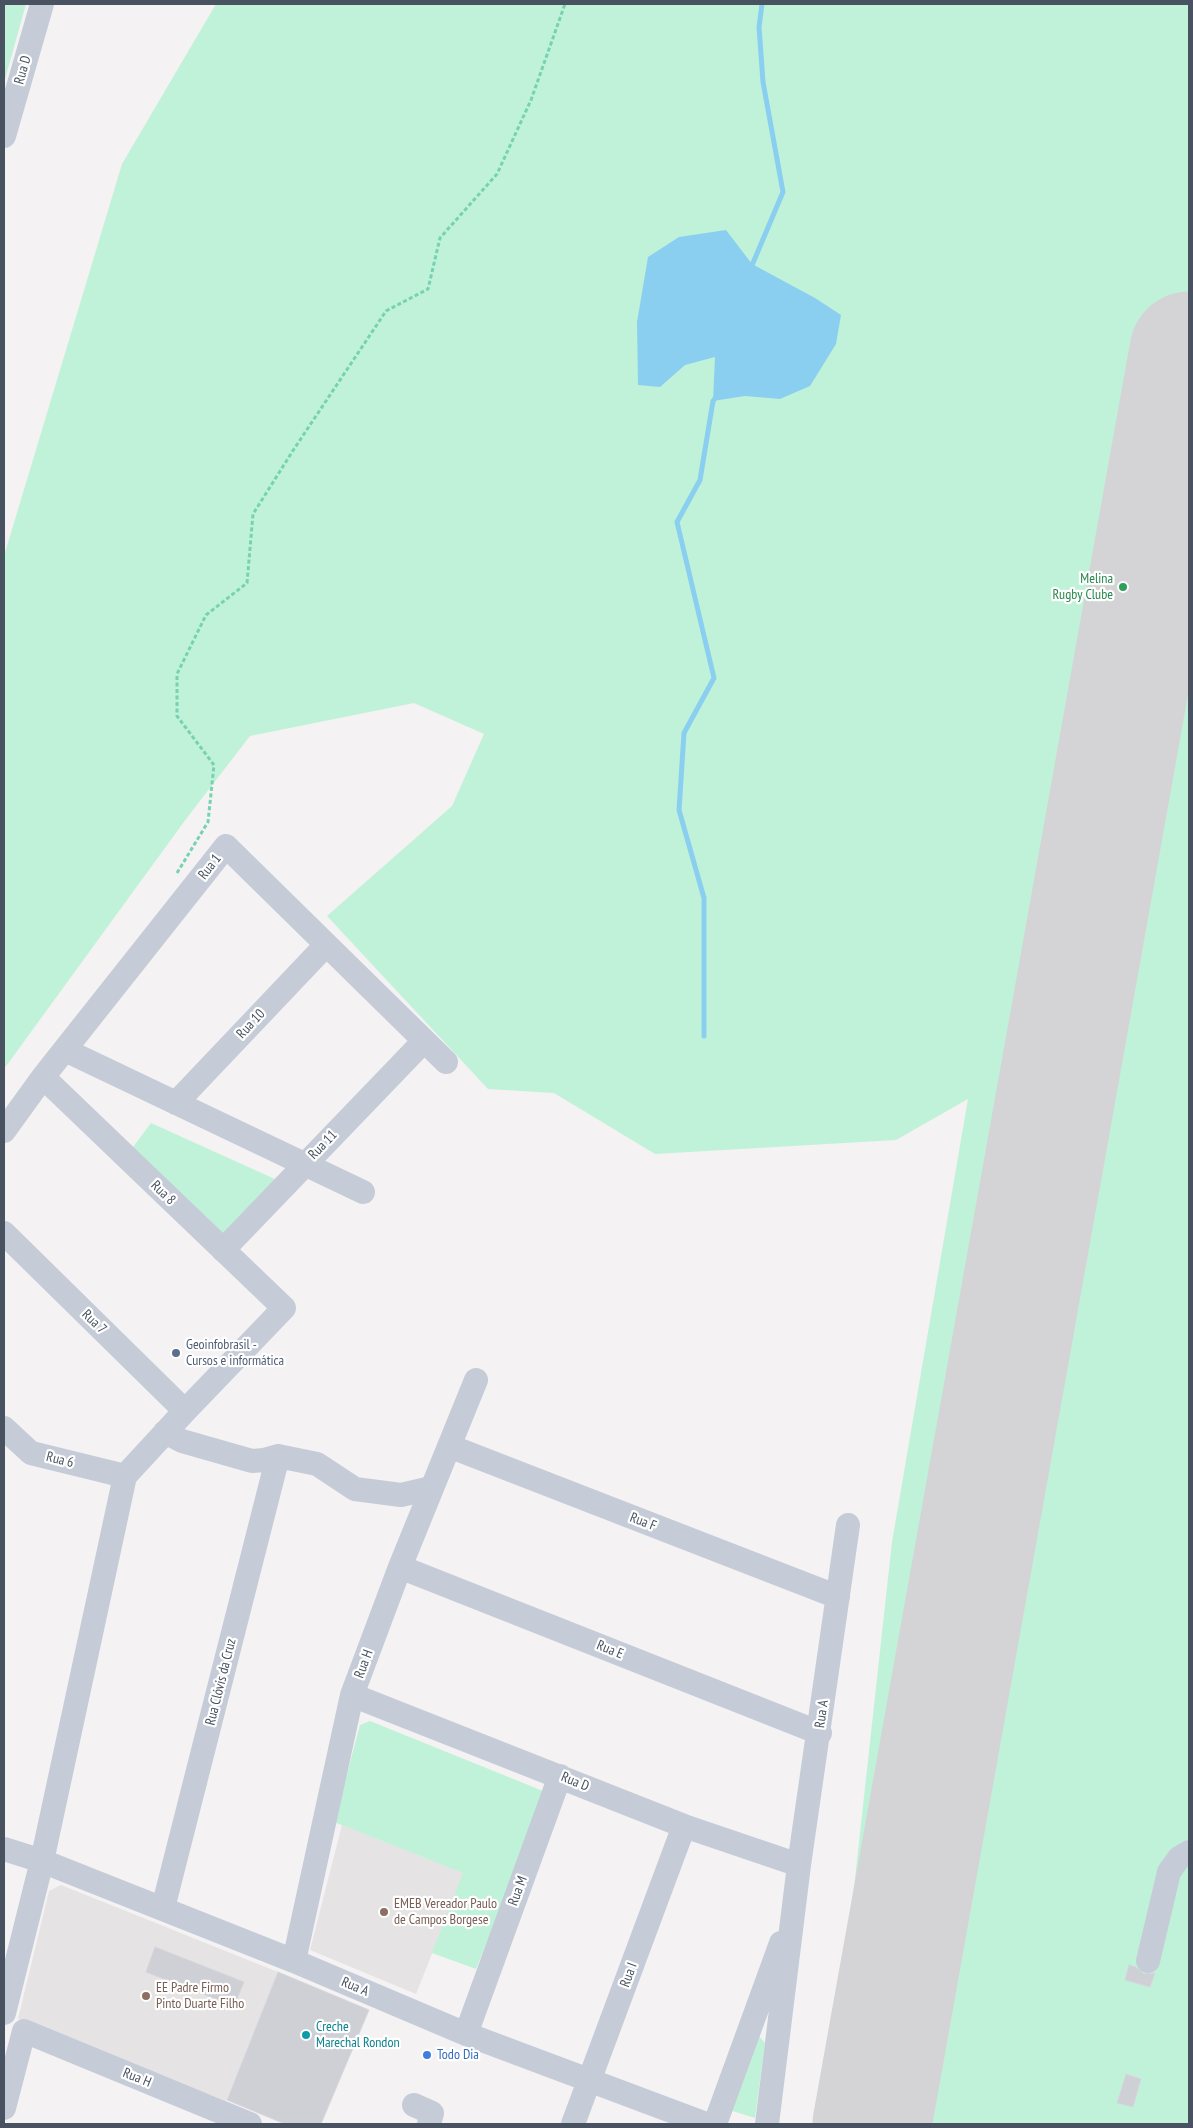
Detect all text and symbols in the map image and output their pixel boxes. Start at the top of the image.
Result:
street label: Rua D [11,54,35,86]
place label: Melina Rugby Clube [1052,571,1113,604]
marker: Melina Rugby Clube [1117,581,1129,593]
street label: Rua 1 [195,851,225,883]
street label: Rua 10 [233,1006,269,1042]
street label: Rua 11 [305,1127,341,1163]
street label: Rua 8 [147,1177,179,1209]
street label: Rua 7 [78,1306,110,1338]
place label: Geoinfobrasil - Cursos e informática [186,1337,284,1370]
marker: Geoinfobrasil - Cursos e informática [170,1347,182,1359]
street label: Rua 6 [45,1449,75,1471]
street label: Rua F [627,1509,659,1535]
street label: Rua Clóvis da Cruz [202,1637,240,1727]
street label: Rua E [594,1637,626,1663]
street label: Rua H [351,1648,377,1680]
street label: Rua A [812,1699,832,1729]
street label: Rua D [559,1769,591,1795]
street label: Rua M [505,1874,531,1908]
place label: EMEB Vereador Paulo de Campos Borgese [394,1896,497,1928]
marker: EMEB Vereador Paulo de Campos Borgese [378,1906,390,1918]
street label: Rua I [617,1961,641,1989]
street label: Rua A [339,1974,371,2000]
place label: EE Padre Firmo Pinto Duarte Filho [156,1980,244,2012]
marker: EE Padre Firmo Pinto Duarte Filho [140,1990,152,2002]
place label: Creche Marechal Rondon [316,2019,400,2052]
marker: Creche Marechal Rondon [300,2029,312,2041]
place label: Todo Dia [437,2047,479,2063]
marker: Todo Dia [421,2049,433,2061]
street label: Rua H [120,2065,154,2091]

